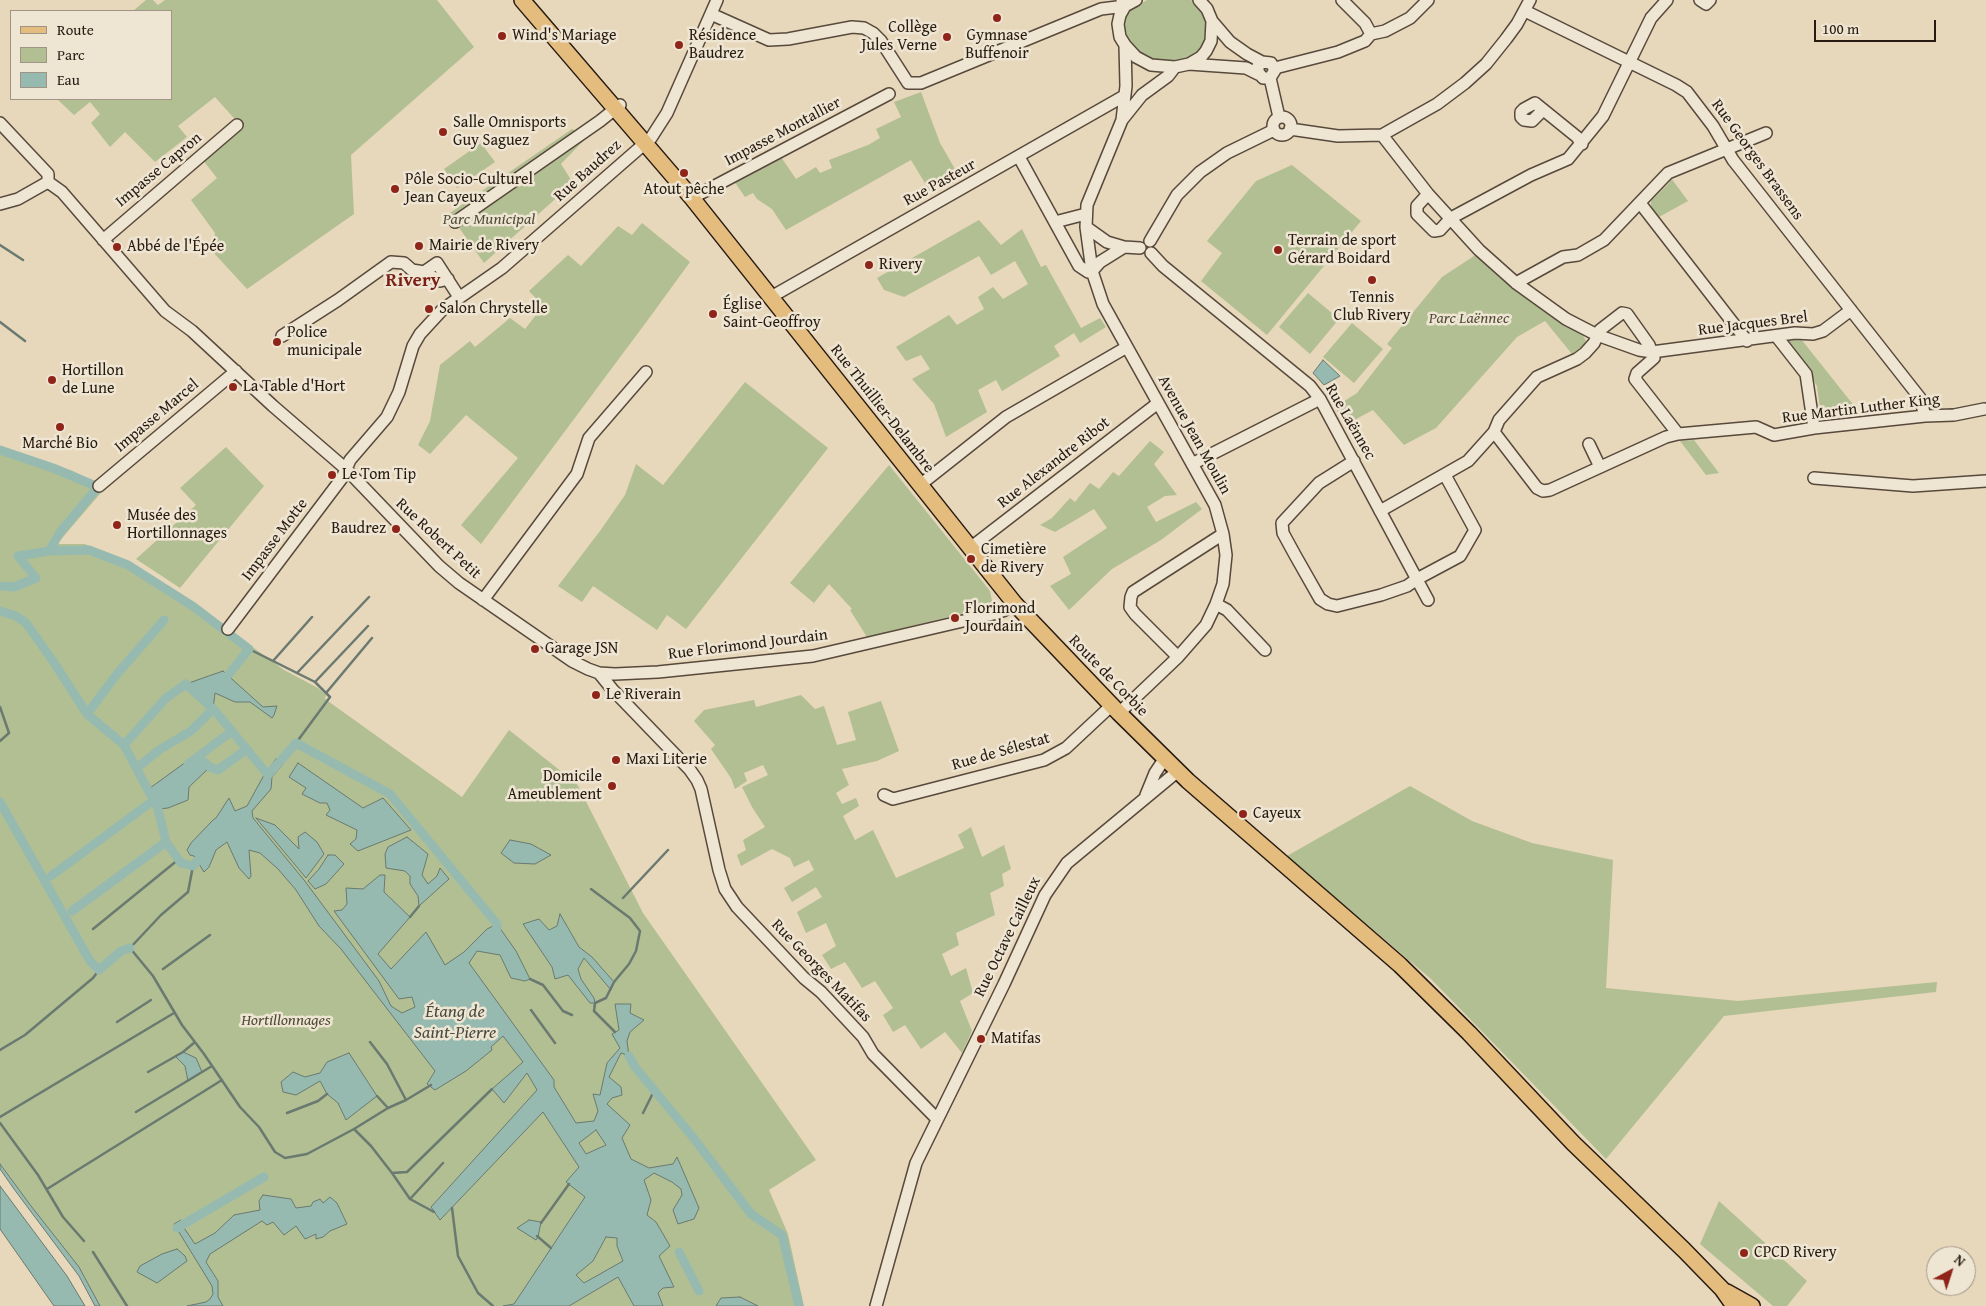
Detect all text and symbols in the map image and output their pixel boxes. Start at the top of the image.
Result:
legend [10,10,172,100]
scale bar [1816,10,1938,42]
marker: Gymnase Buffenoir [991,12,1003,24]
place label: Collège Jules Verne [861,18,937,56]
text: 100 m [1822,18,1859,39]
text: Route [57,19,94,40]
place label: Wind's Mariage [512,26,616,46]
place label: Résidence Baudrez [689,26,756,64]
place label: Gymnase Buffenoir [965,26,1029,64]
marker: Wind's Mariage [496,30,508,42]
marker: Collège Jules Verne [941,31,953,43]
marker: Résidence Baudrez [673,39,685,51]
text: Parc [57,44,85,65]
text: Eau [57,69,80,90]
street label: Impasse Montallier [722,93,844,171]
street label: Rue Georges Brassens [1707,96,1807,224]
place label: Salle Omnisports Guy Saguez [453,113,566,151]
marker: Salle Omnisports Guy Saguez [437,126,449,138]
street label: Impasse Capron [112,128,206,212]
street label: Rue Baudrez [551,136,625,206]
street label: Rue Pasteur [900,155,980,211]
marker: Atout pêche [678,167,690,179]
place label: Pôle Socio-Culturel Jean Cayeux [405,170,533,208]
place label: Atout pêche [644,180,724,200]
marker: Pôle Socio-Culturel Jean Cayeux [389,183,401,195]
park label: Parc Municipal [443,210,535,230]
place label: Terrain de sport Gérard Boidard [1288,231,1396,269]
place label: Mairie de Rivery [429,236,539,256]
place label: Abbé de l'Épée [127,237,224,257]
marker: Mairie de Rivery [413,240,425,252]
marker: Abbé de l'Épée [111,241,123,253]
marker: Terrain de sport Gérard Boidard [1272,244,1284,256]
place label: Rivery [879,255,922,275]
marker: Rivery [863,259,875,271]
district label: Rivery [386,270,440,292]
marker: Tennis Club Rivery [1366,274,1378,286]
place label: Tennis Club Rivery [1333,288,1411,326]
place label: Église Saint-Geoffroy [723,295,821,333]
place label: Salon Chrystelle [439,299,548,319]
marker: Salon Chrystelle [423,303,435,315]
marker: Église Saint-Geoffroy [707,308,719,320]
street label: Rue Jacques Brel [1697,308,1809,340]
park label: Parc Laënnec [1429,309,1509,329]
place label: Police municipale [287,323,362,361]
marker: Police municipale [271,336,283,348]
street label: Rue Thuillier-Delambre [826,341,938,477]
place label: Hortillon de Lune [62,361,124,399]
street label: Avenue Jean Moulin [1153,372,1235,498]
marker: Hortillon de Lune [46,374,58,386]
street label: Impasse Marcel [111,375,203,457]
place label: La Table d'Hort [243,377,345,397]
marker: La Table d'Hort [227,381,239,393]
street label: Rue Laënnec [1321,381,1379,463]
street label: Rue Martin Luther King [1781,390,1941,428]
street label: Rue Alexandre Ribot [994,413,1114,513]
marker: Marché Bio [54,421,66,433]
place label: Marché Bio [22,434,98,454]
place label: Le Tom Tip [342,465,416,485]
marker: Le Tom Tip [326,469,338,481]
street label: Impasse Motte [238,495,312,585]
street label: Rue Robert Petit [391,495,485,583]
place label: Musée des Hortillonnages [127,506,227,544]
marker: Musée des Hortillonnages [111,519,123,531]
place label: Baudrez [331,519,386,539]
marker: Baudrez [390,523,402,535]
place label: Cimetière de Rivery [981,540,1046,578]
marker: Cimetière de Rivery [965,553,977,565]
place label: Florimond Jourdain [965,599,1035,637]
marker: Florimond Jourdain [949,612,961,624]
street label: Rue Florimond Jourdain [667,626,829,664]
street label: Route de Corbie [1064,631,1152,721]
place label: Garage JSN [545,639,618,659]
marker: Garage JSN [529,643,541,655]
place label: Le Riverain [606,685,681,705]
marker: Le Riverain [590,689,602,701]
street label: Rue de Sélestat [950,729,1052,775]
place label: Maxi Literie [626,750,707,770]
marker: Maxi Literie [610,754,622,766]
place label: Domicile Ameublement [508,767,602,805]
marker: Domicile Ameublement [606,780,618,792]
place label: Cayeux [1253,804,1301,824]
marker: Cayeux [1237,808,1249,820]
street label: Rue Octave Cailleux [971,874,1045,1000]
street label: Rue Georges Matifas [767,915,875,1027]
water label: Étang de Saint-Pierre [414,1001,496,1044]
park label: Hortillonnages [241,1011,331,1031]
place label: Matifas [991,1029,1041,1049]
marker: Matifas [975,1033,987,1045]
place label: CPCD Rivery [1754,1243,1837,1263]
north arrow [1926,1246,1976,1296]
marker: CPCD Rivery [1738,1247,1750,1259]
text: N [1950,1250,1970,1271]

